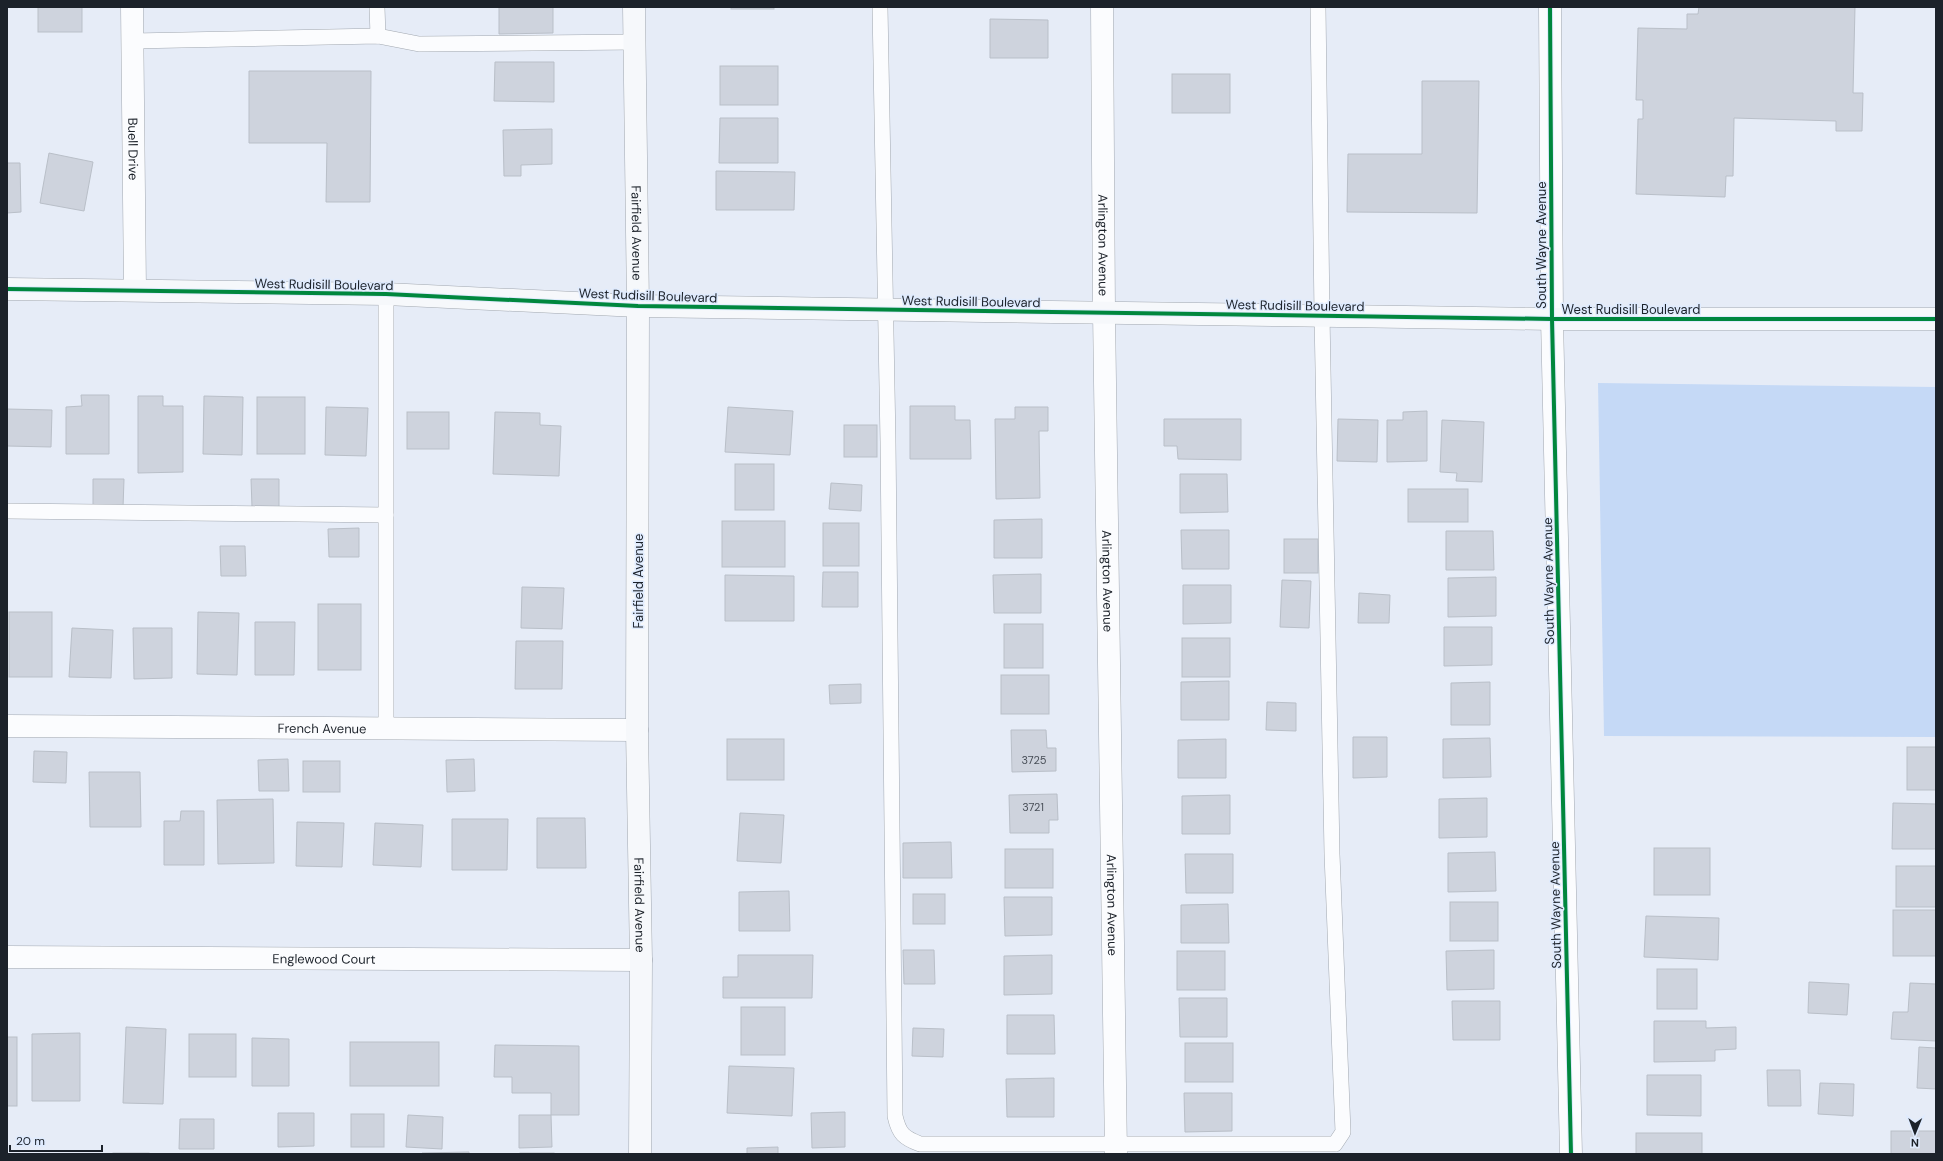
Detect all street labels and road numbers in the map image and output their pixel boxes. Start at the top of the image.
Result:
street label: Buell Drive [124,118,142,180]
street label: South Wayne Avenue [1533,181,1550,309]
street label: Fairfield Avenue [627,185,646,281]
street label: Arlington Avenue [1094,194,1112,296]
street label: West Rudisill Boulevard [254,275,394,294]
street label: West Rudisill Boulevard [578,285,718,306]
street label: West Rudisill Boulevard [901,292,1041,311]
street label: West Rudisill Boulevard [1225,296,1365,315]
street label: West Rudisill Boulevard [1562,301,1700,318]
street label: South Wayne Avenue [1539,517,1558,645]
street label: Arlington Avenue [1098,530,1117,632]
street label: Fairfield Avenue [630,534,647,628]
street label: French Avenue [277,720,367,737]
street label: South Wayne Avenue [1546,841,1565,969]
street label: Arlington Avenue [1103,854,1121,956]
street label: Fairfield Avenue [630,857,649,953]
street label: Englewood Court [272,950,376,968]

